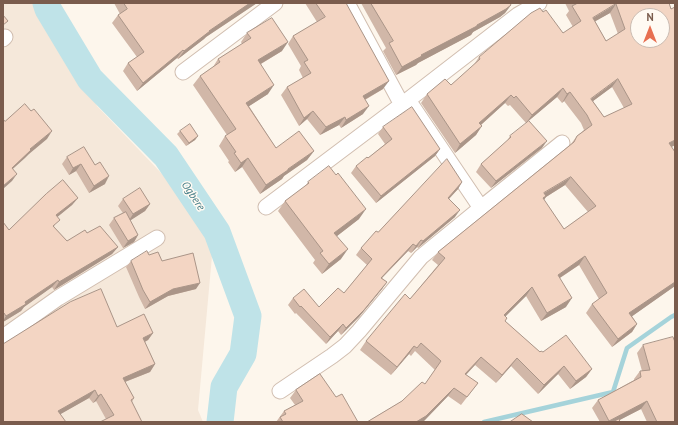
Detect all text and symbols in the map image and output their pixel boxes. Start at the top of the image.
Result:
north arrow [630,8,670,48]
text: N [646,10,654,24]
water label: Ogbere [179,179,207,213]

